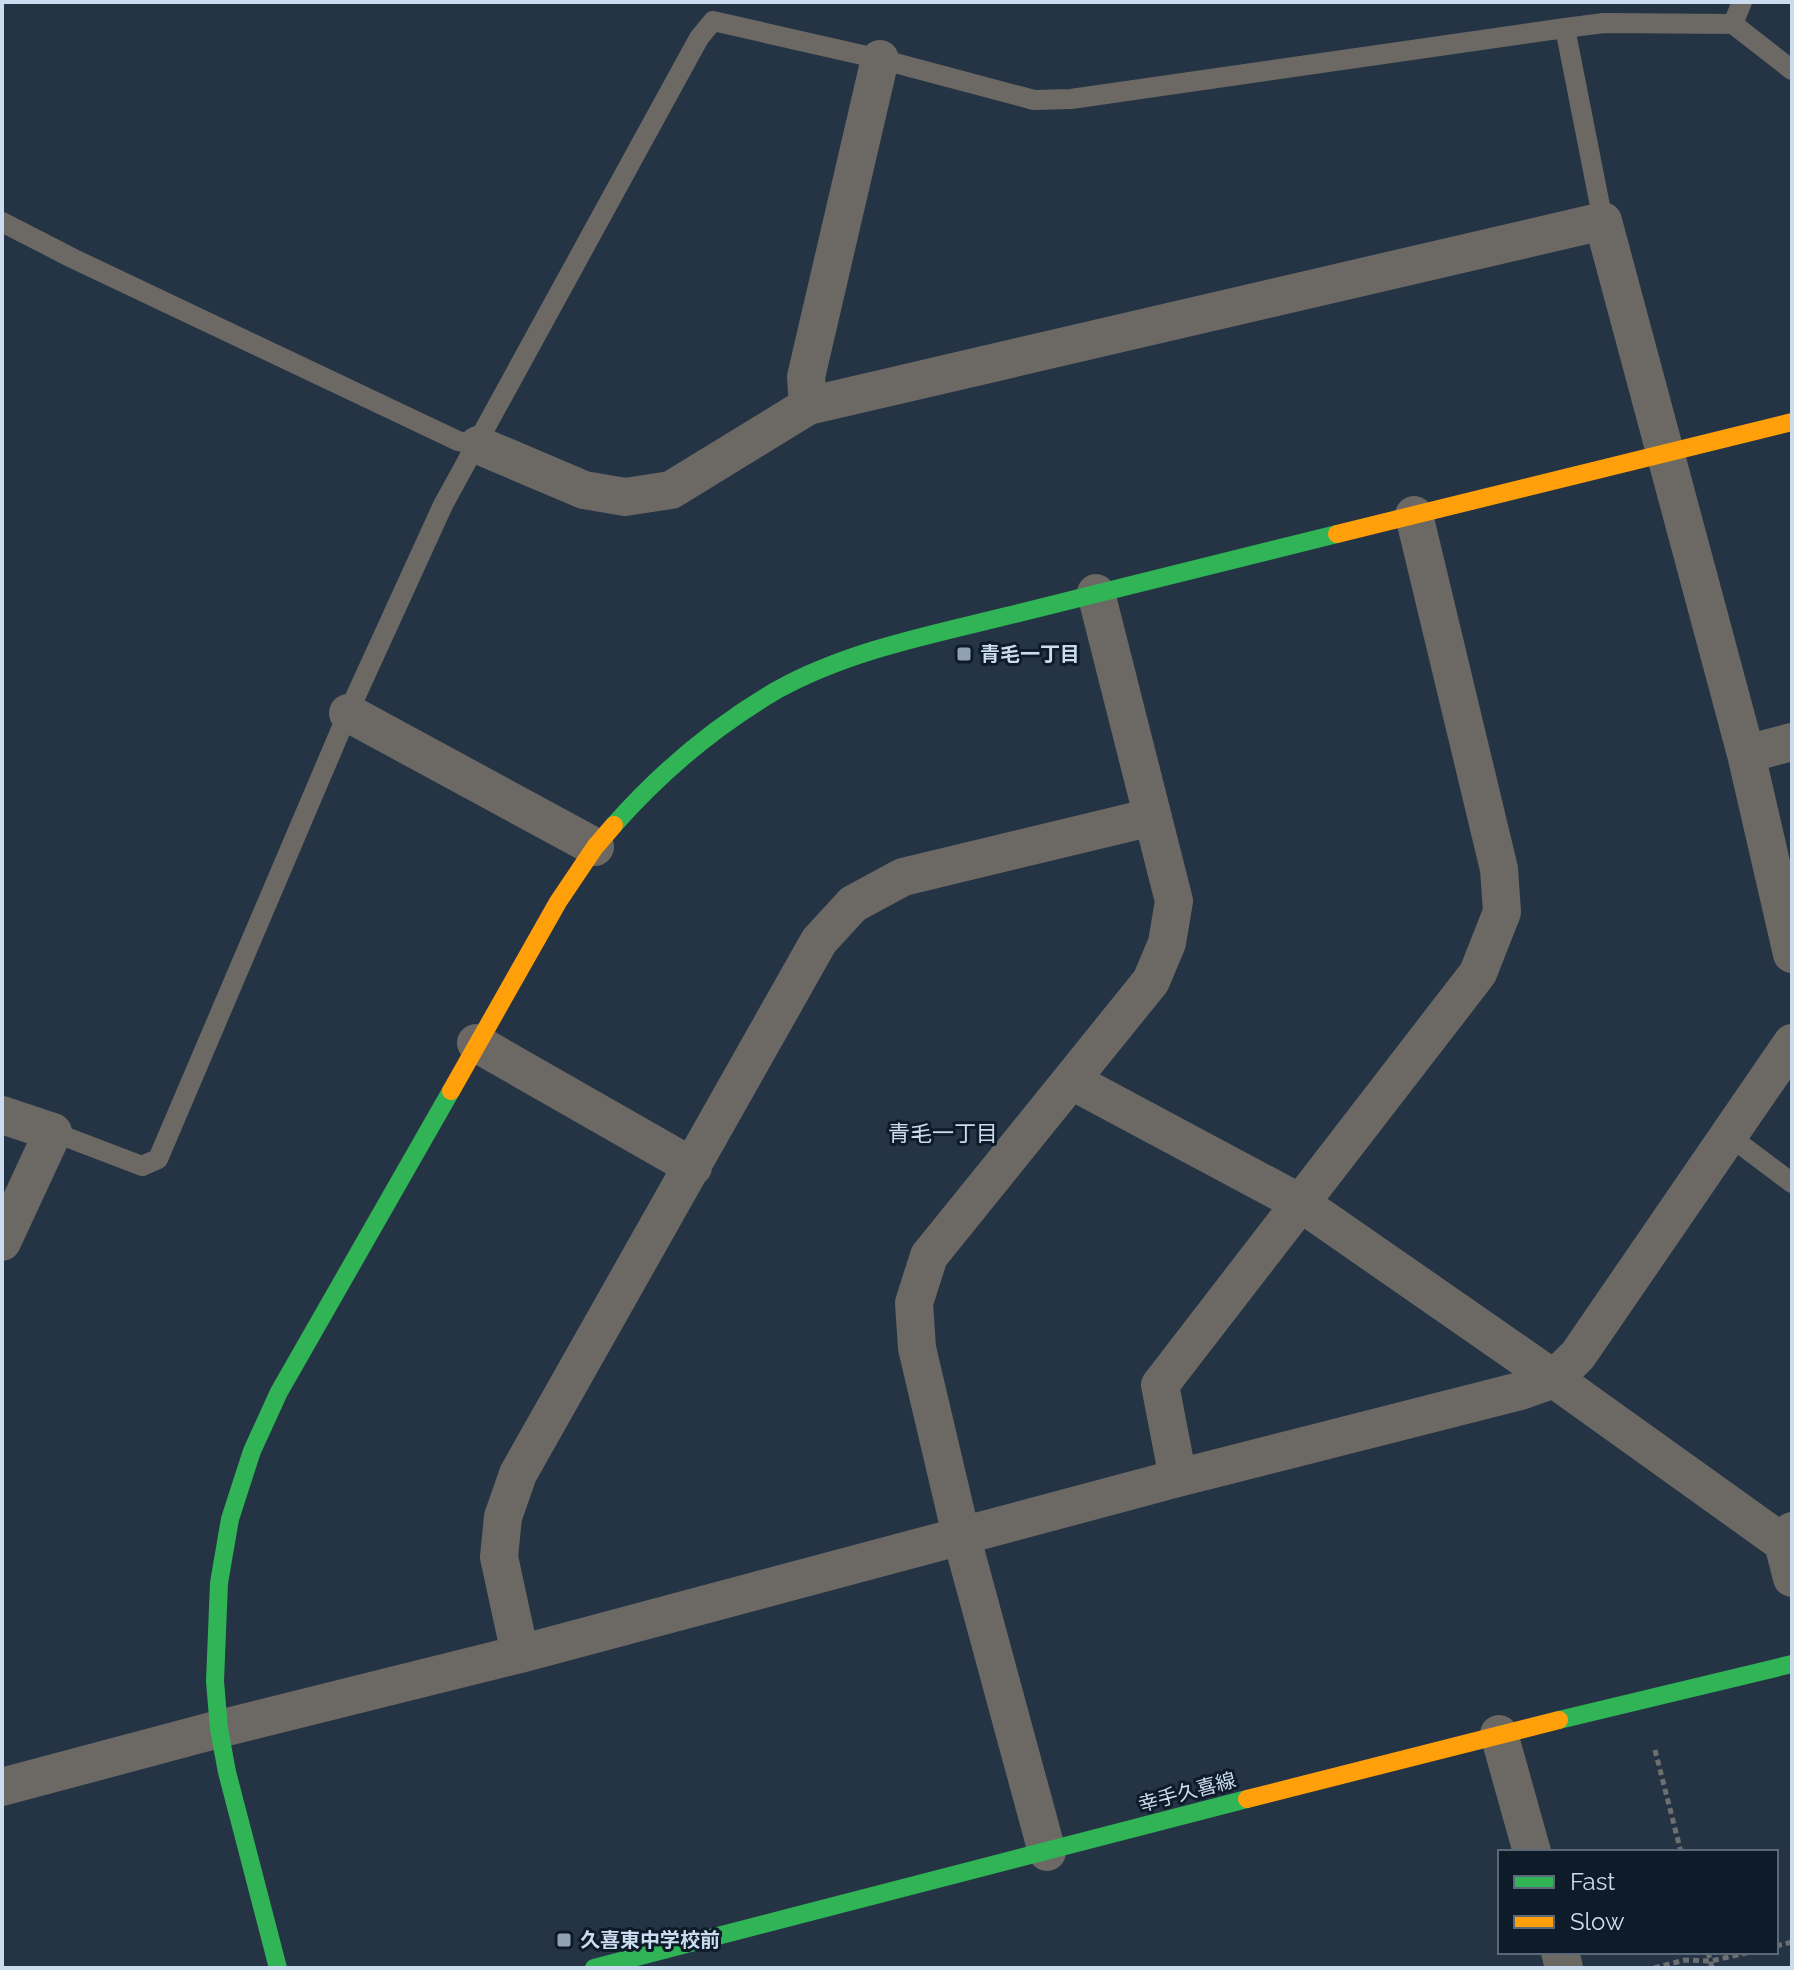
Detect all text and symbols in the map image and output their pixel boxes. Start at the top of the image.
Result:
place label: 青毛一丁目 [980,642,1080,666]
marker: 青毛一丁目 [955,645,973,663]
district label: 青毛一丁目 [888,1120,998,1146]
street label: 幸手久喜線 [1136,1767,1238,1817]
legend [1498,1850,1778,1954]
text: Fast [1570,1867,1615,1896]
text: Slow [1570,1907,1625,1936]
place label: 久喜東中学校前 [580,1928,720,1952]
marker: 久喜東中学校前 [555,1931,573,1949]

